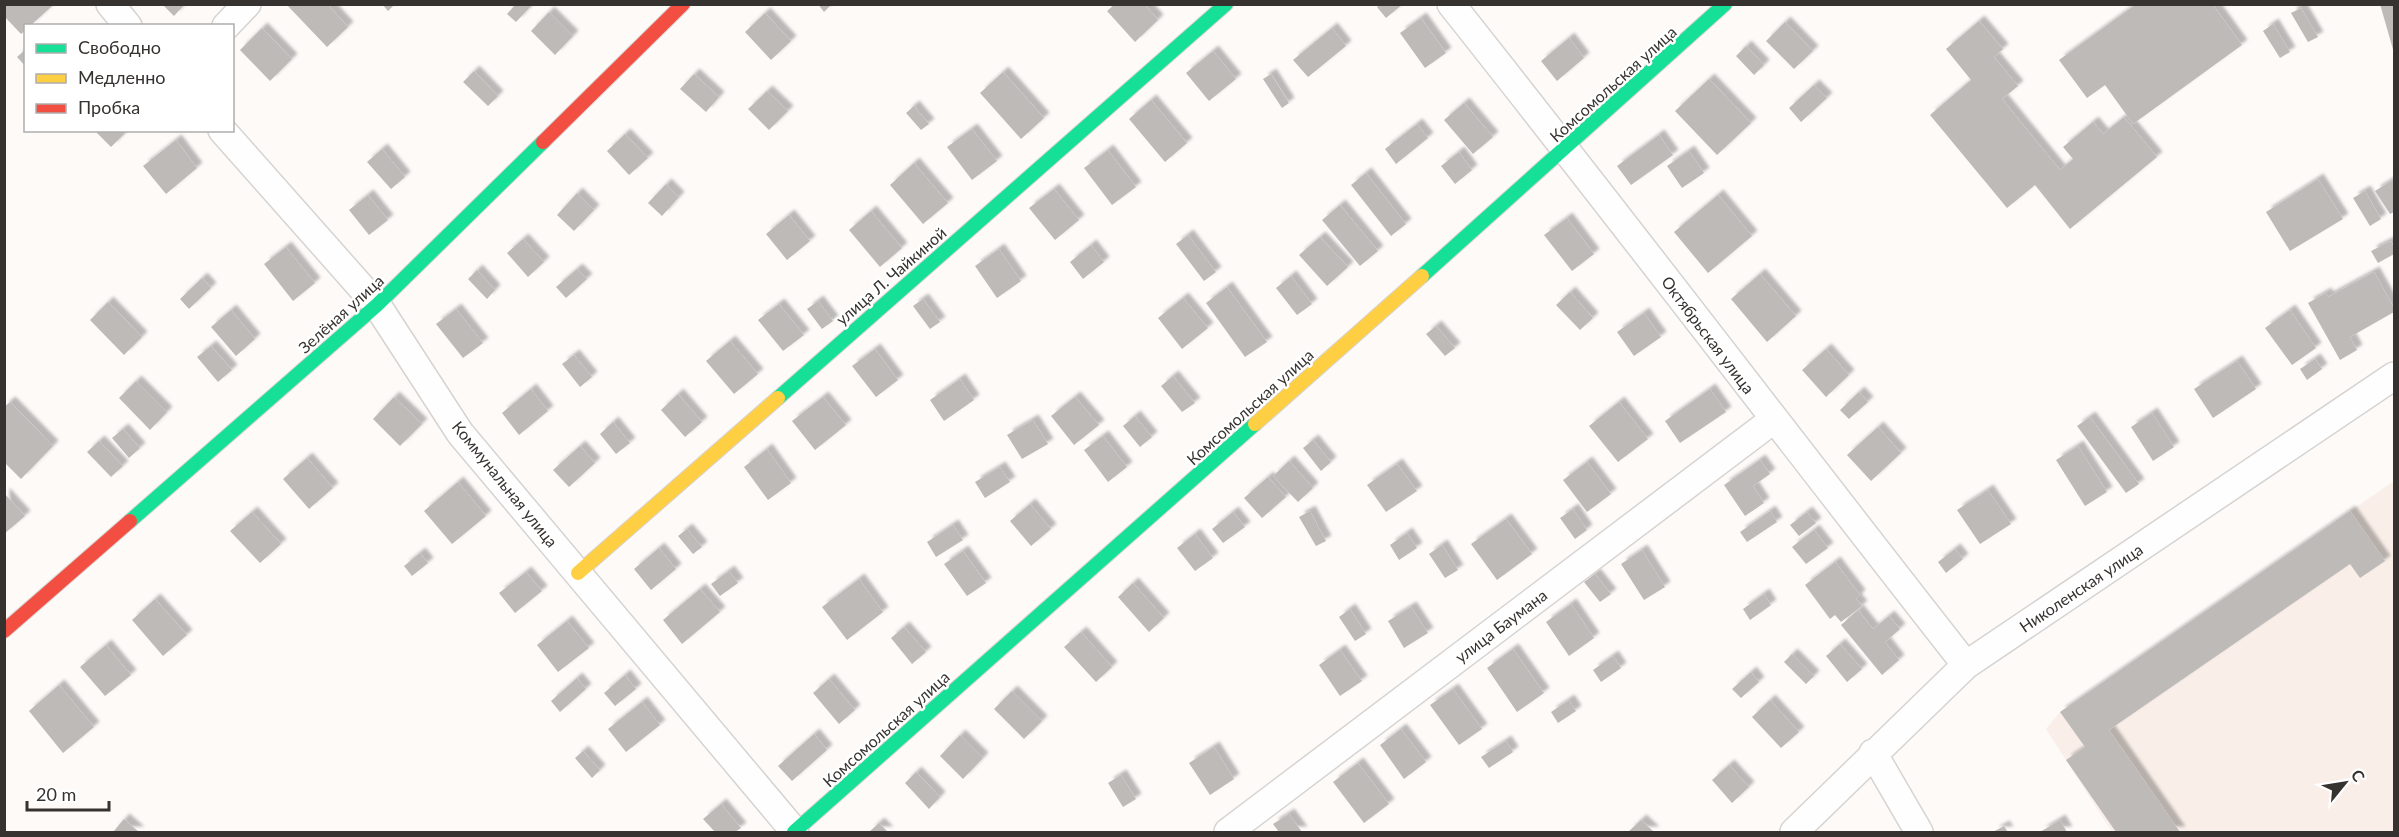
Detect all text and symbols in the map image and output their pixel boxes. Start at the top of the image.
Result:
street label: Комсомольская улица [1545,22,1680,145]
legend [24,24,234,132]
text: Свободно [78,36,161,58]
text: Медленно [78,66,166,88]
text: Пробка [78,96,140,118]
street label: улица Л. Чайкиной [832,223,950,329]
street label: Зелёная улица [294,270,387,357]
street label: Октябрьская улица [1658,272,1759,397]
street label: Комсомольская улица [1182,345,1317,468]
street label: Коммунальная улица [449,417,562,551]
street label: Николенская улица [2016,539,2146,636]
street label: улица Баумана [1451,585,1550,666]
street label: Комсомольская улица [818,667,953,790]
north arrow [2315,753,2375,813]
text: С [2348,766,2370,785]
scale bar [27,774,110,812]
text: 20 m [36,783,76,805]

